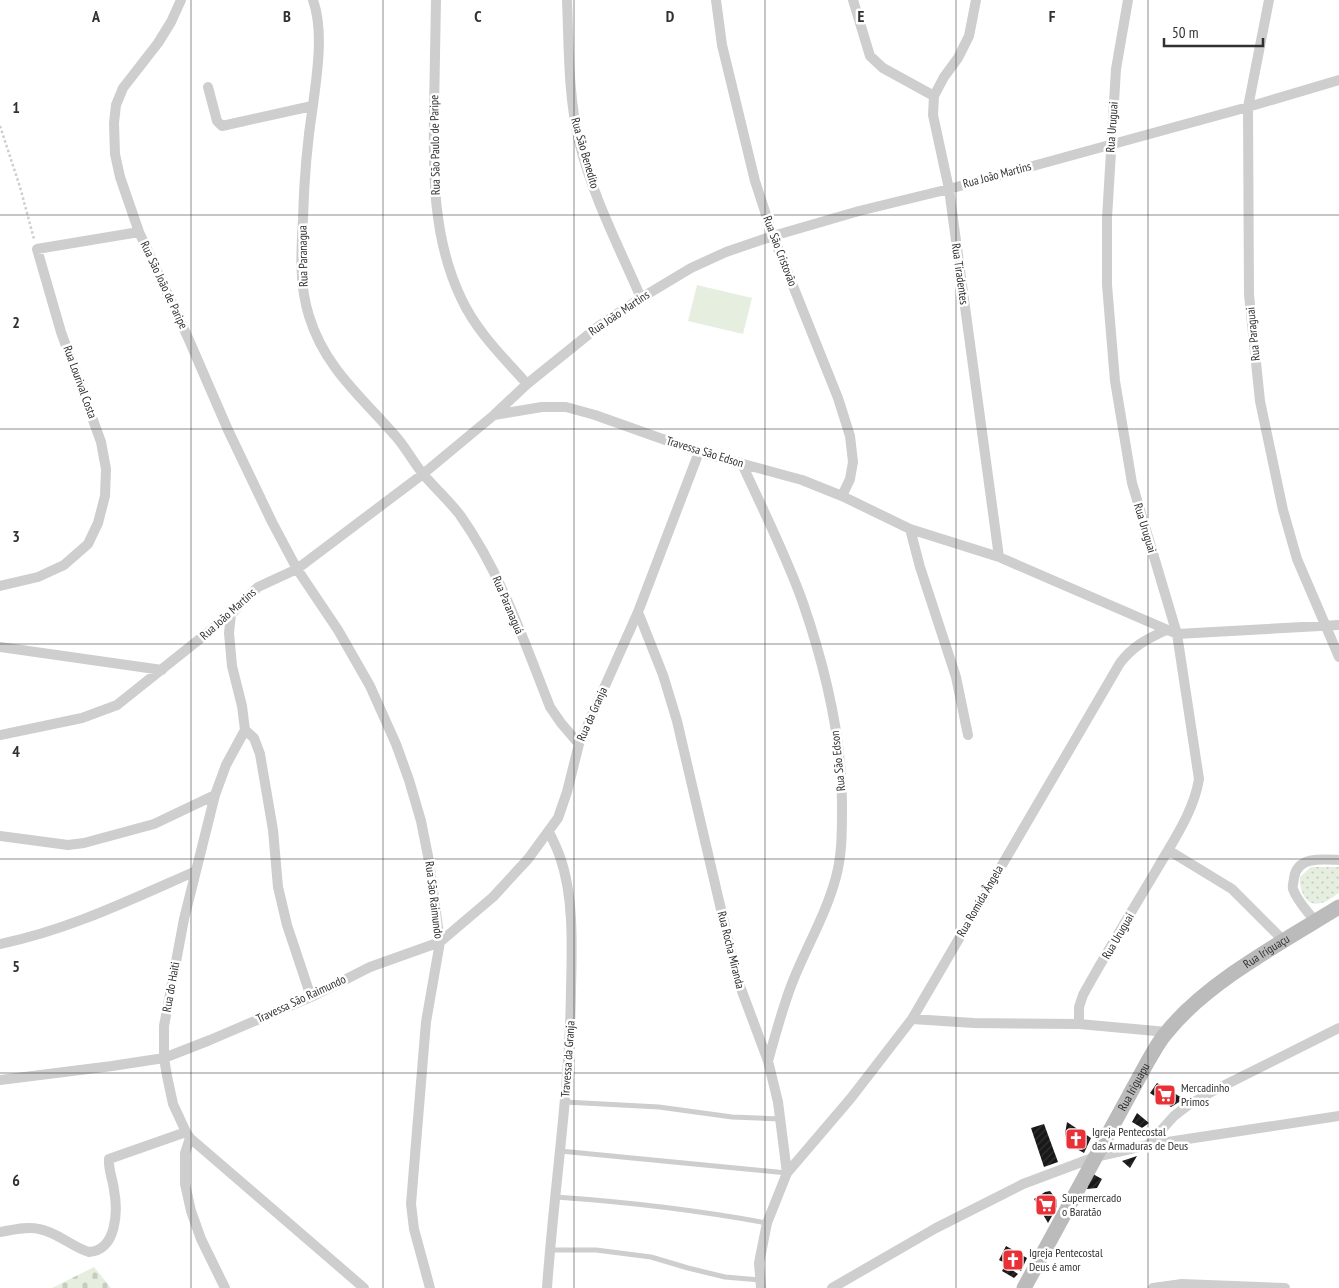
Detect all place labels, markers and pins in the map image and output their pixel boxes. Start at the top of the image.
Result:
place label: Mercadinho Primos [1181,1080,1230,1109]
supermarket icon: Mercadinho Primos [1153,1083,1177,1107]
place label: Igreja Pentecostal das Armaduras de Deus [1092,1124,1188,1153]
church icon: Igreja Pentecostal das Armaduras de Deus [1064,1127,1088,1151]
place label: Supermercado o Baratão [1062,1190,1121,1219]
supermarket icon: Supermercado o Baratão [1034,1193,1058,1217]
place label: Igreja Pentecostal Deus é amor [1029,1245,1103,1274]
church icon: Igreja Pentecostal Deus é amor [1001,1248,1025,1272]

